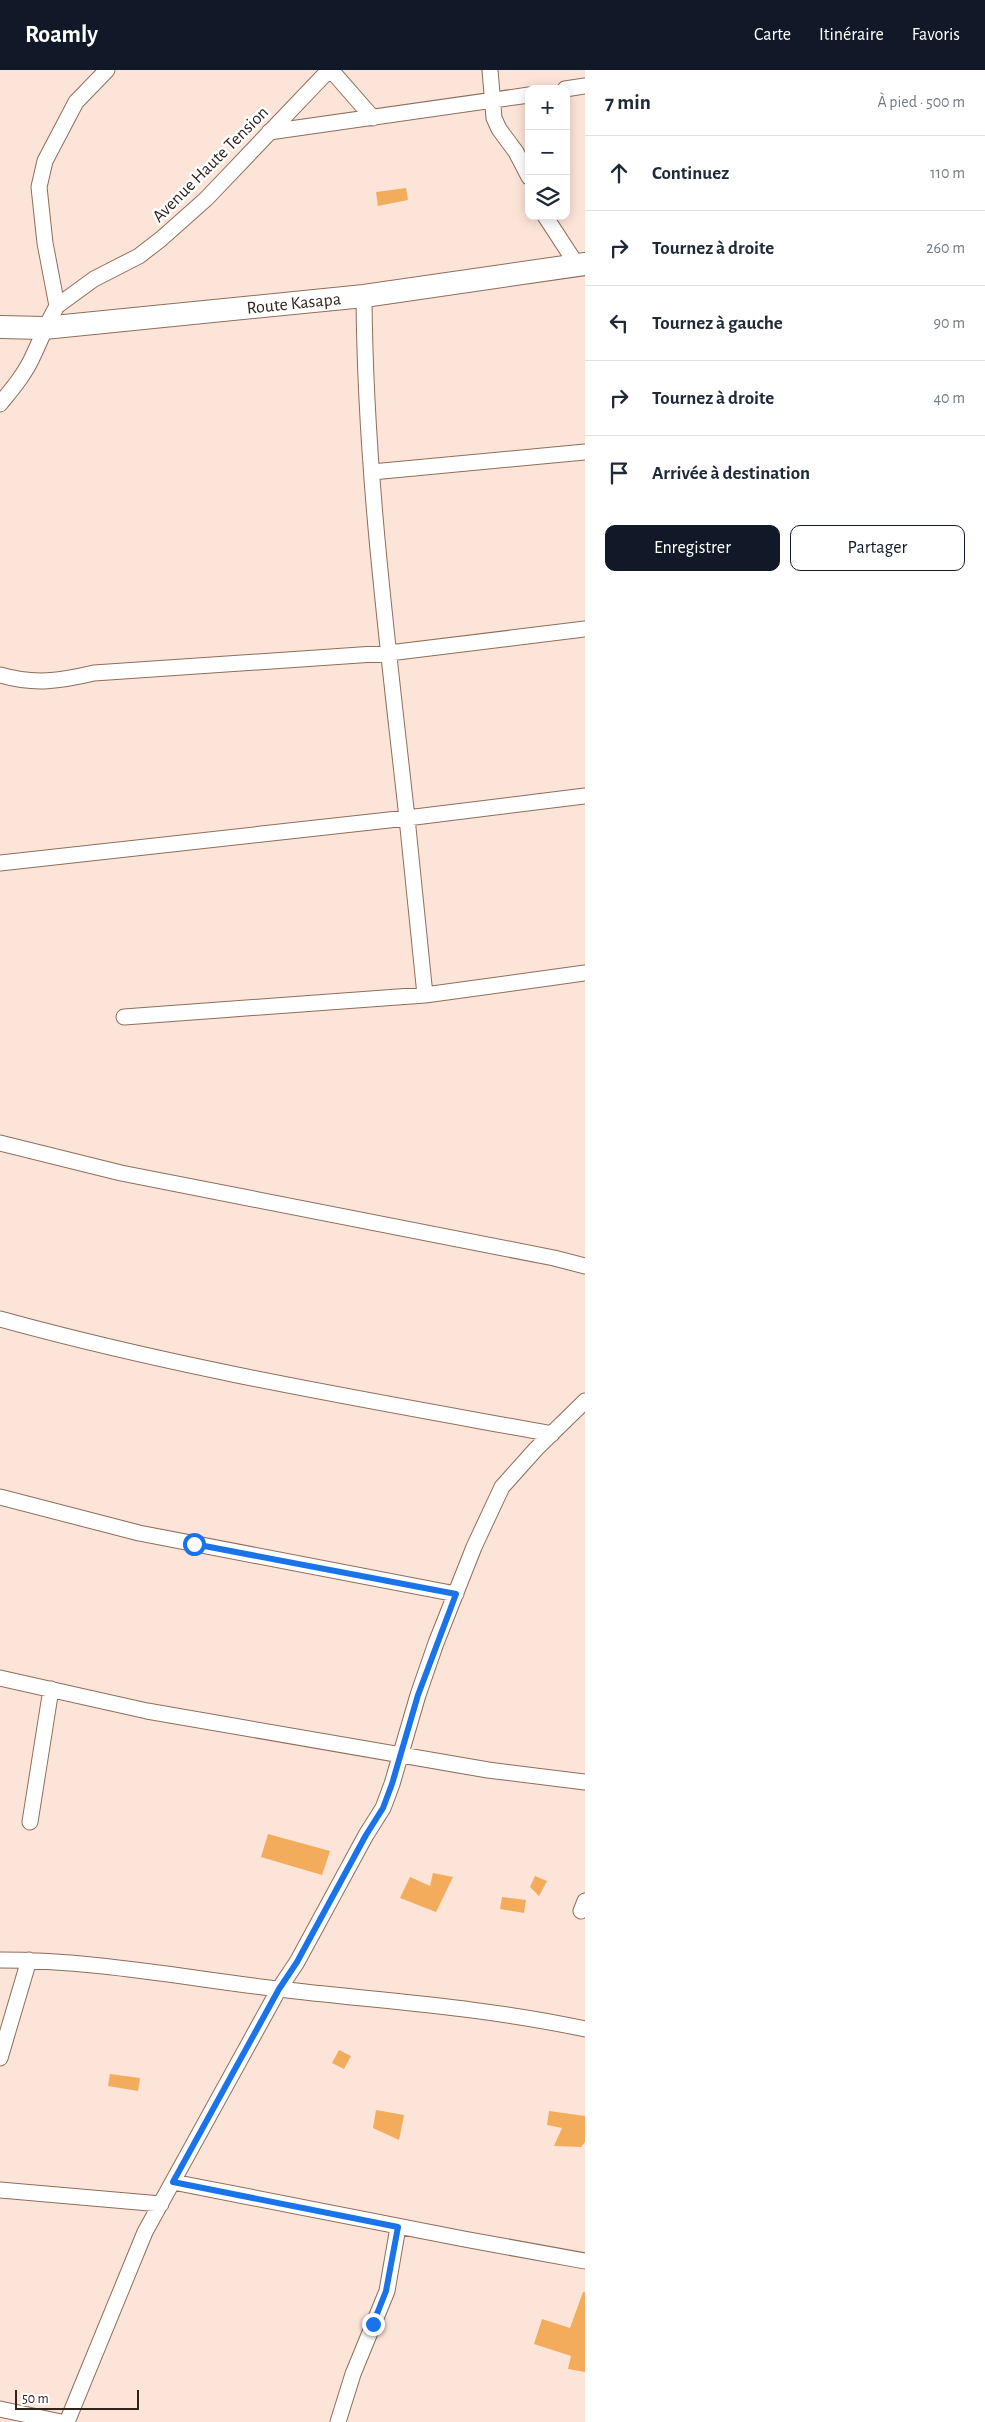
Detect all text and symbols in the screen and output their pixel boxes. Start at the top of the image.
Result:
text: Roamly [25,23,98,47]
text: Carte [754,26,791,44]
text: Itinéraire [819,26,884,44]
text: Favoris [912,26,960,44]
map controls [525,85,570,220]
button: + [525,85,570,130]
text: 7 min [605,92,651,113]
text: À pied · 500 m [877,94,965,110]
street label: Avenue Haute Tension [149,103,272,226]
button: − [525,130,570,175]
icon: ahead [605,159,633,187]
text: Continuez [652,164,729,183]
text: 110 m [930,165,965,181]
button: layers [525,175,570,220]
icon: right [605,234,633,262]
text: Tournez à droite [652,239,774,258]
text: 260 m [926,240,965,256]
street label: Route Kasapa [246,290,342,318]
icon: left [605,309,633,337]
text: Tournez à gauche [652,314,783,333]
text: 90 m [934,315,965,331]
icon: right [605,384,633,412]
text: Tournez à droite [652,389,774,408]
text: 40 m [933,390,965,406]
icon: arrive [605,459,633,487]
text: Arrivée à destination [652,464,810,483]
button: Enregistrer [605,525,780,571]
button: Partager [790,525,965,571]
route start [183,1533,206,1556]
route end [362,2313,385,2336]
scale bar [15,2387,139,2410]
text: 50 m [22,2392,49,2406]

